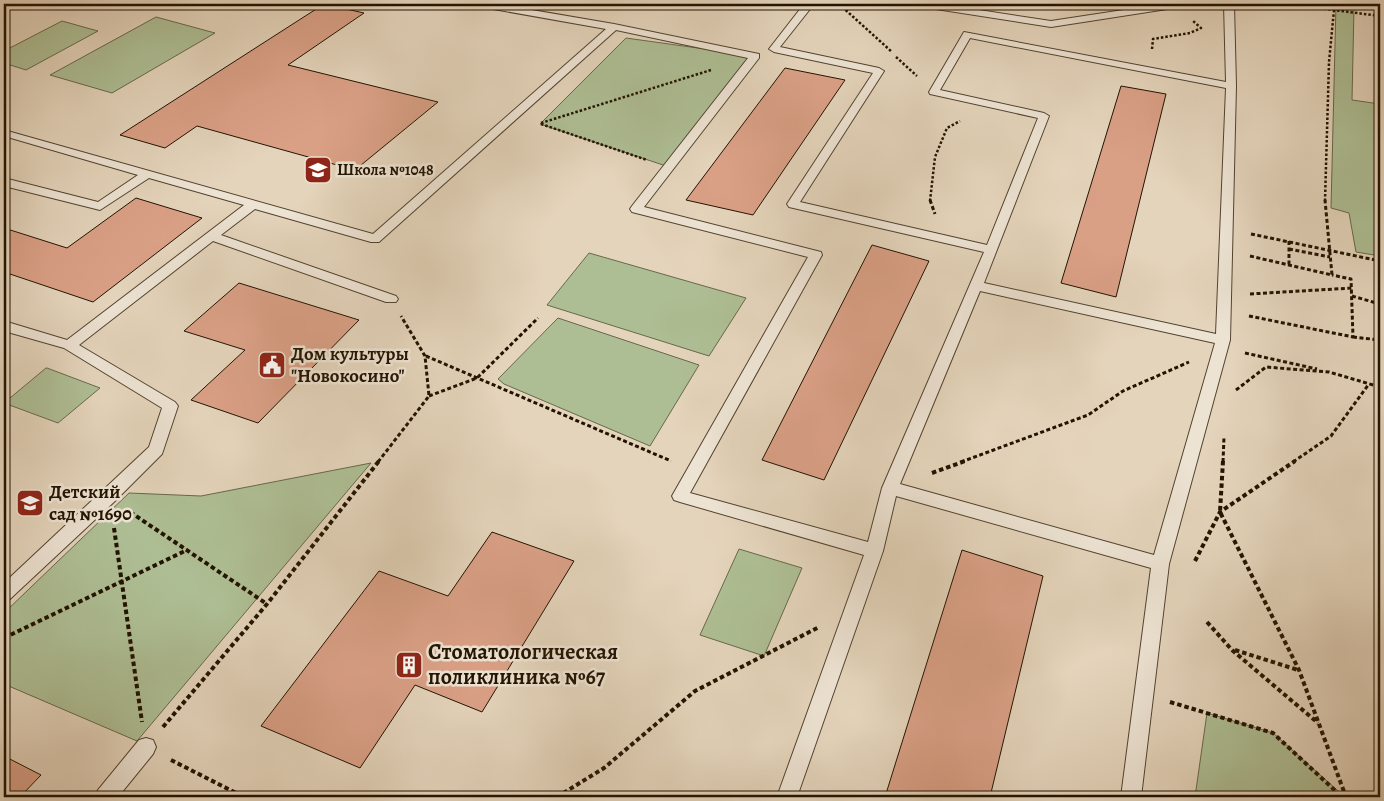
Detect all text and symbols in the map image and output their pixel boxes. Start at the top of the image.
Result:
school or university icon: Школа №1048 [303,155,333,185]
place label: Школа №1048 [337,159,434,181]
place label: Дом культуры "Новокосино" [291,341,409,389]
public building icon: Дом культуры "Новокосино" [257,350,287,380]
place label: Детский сад №1690 [49,479,132,527]
school or university icon: Детский сад №1690 [15,488,45,518]
place label: Стоматологическая поликлиника №67 [428,637,618,692]
building icon: Стоматологическая поликлиника №67 [394,650,424,680]

